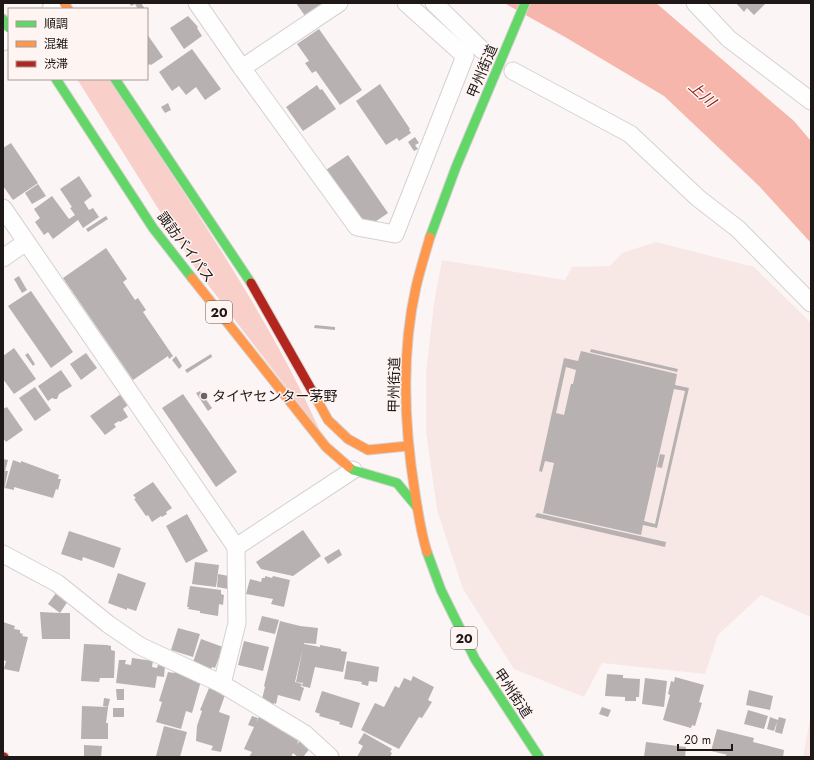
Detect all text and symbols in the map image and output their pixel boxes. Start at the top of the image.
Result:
legend [8,8,148,80]
text: 順調 [44,15,68,33]
text: 混雑 [44,35,68,53]
street label: 甲州街道 [462,41,502,101]
text: 渋滞 [44,55,68,73]
water label: 上川 [683,76,722,114]
street label: 諏訪バイパス [153,208,219,286]
road number: 20 [206,301,232,323]
street label: 甲州街道 [384,357,404,413]
place label: タイヤセンター茅野 [212,386,338,406]
marker: タイヤセンター茅野 [199,391,209,401]
road number: 20 [451,627,477,649]
street label: 甲州街道 [489,664,537,722]
scale bar [678,726,732,752]
text: 20 m [684,731,711,749]

